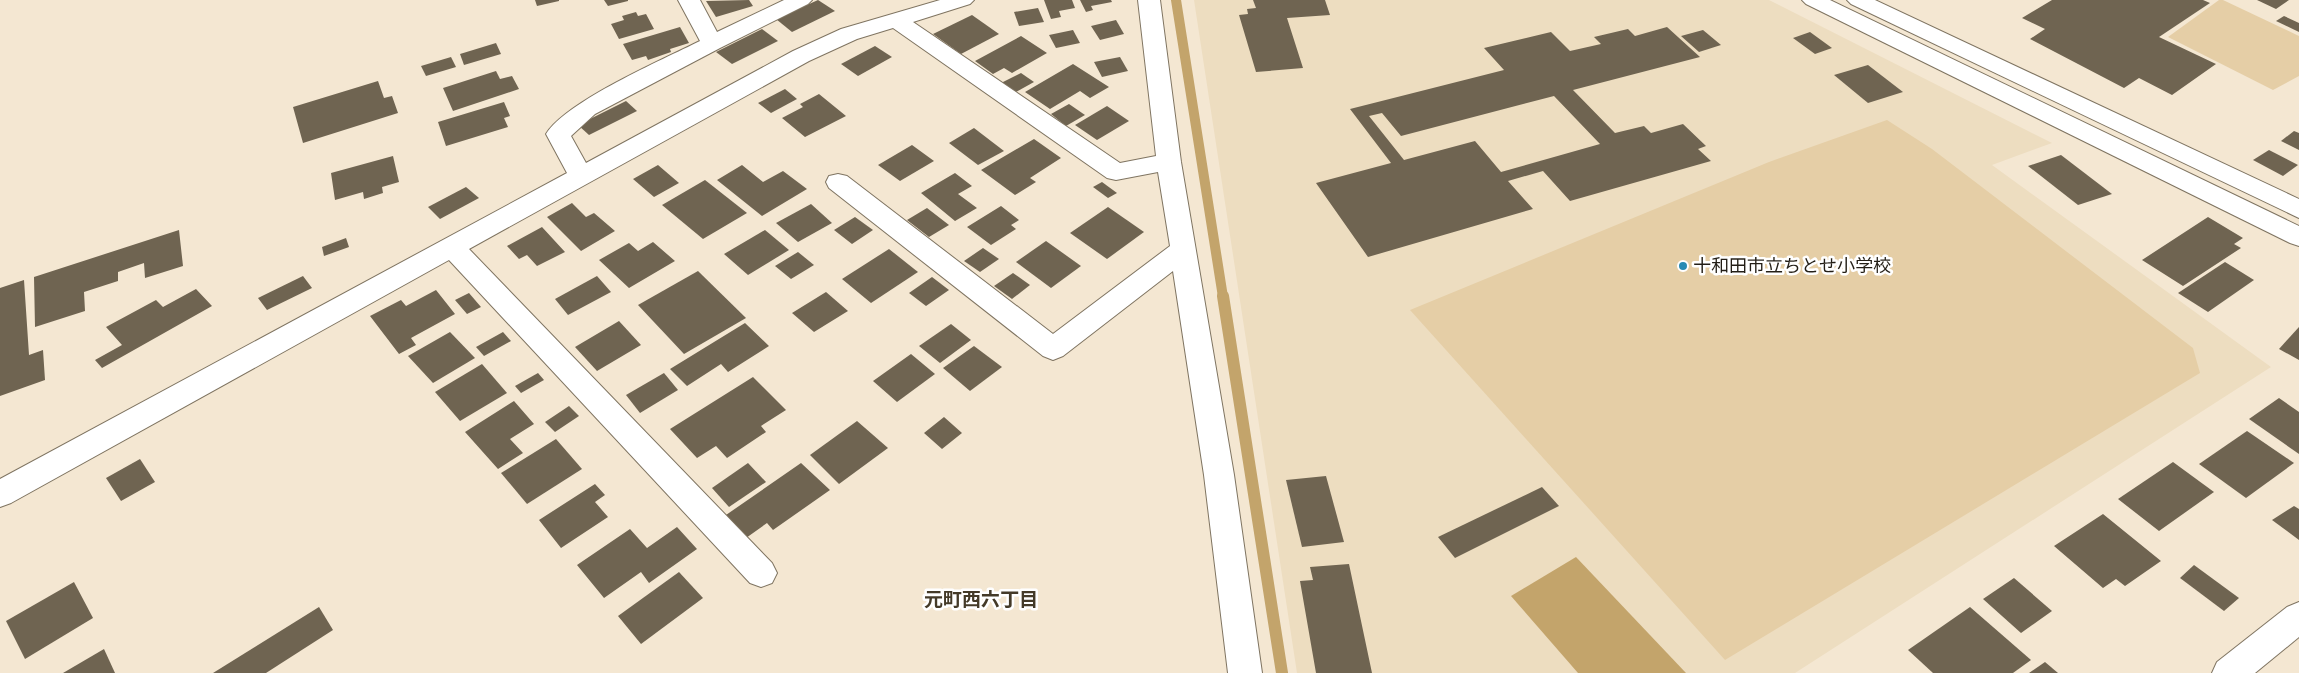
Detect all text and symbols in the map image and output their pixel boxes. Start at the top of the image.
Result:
place label: 十和田市立ちとせ小学校 [1693,253,1891,279]
marker: 十和田市立ちとせ小学校 [1677,260,1689,272]
district label: 元町西六丁目 [924,586,1038,613]

